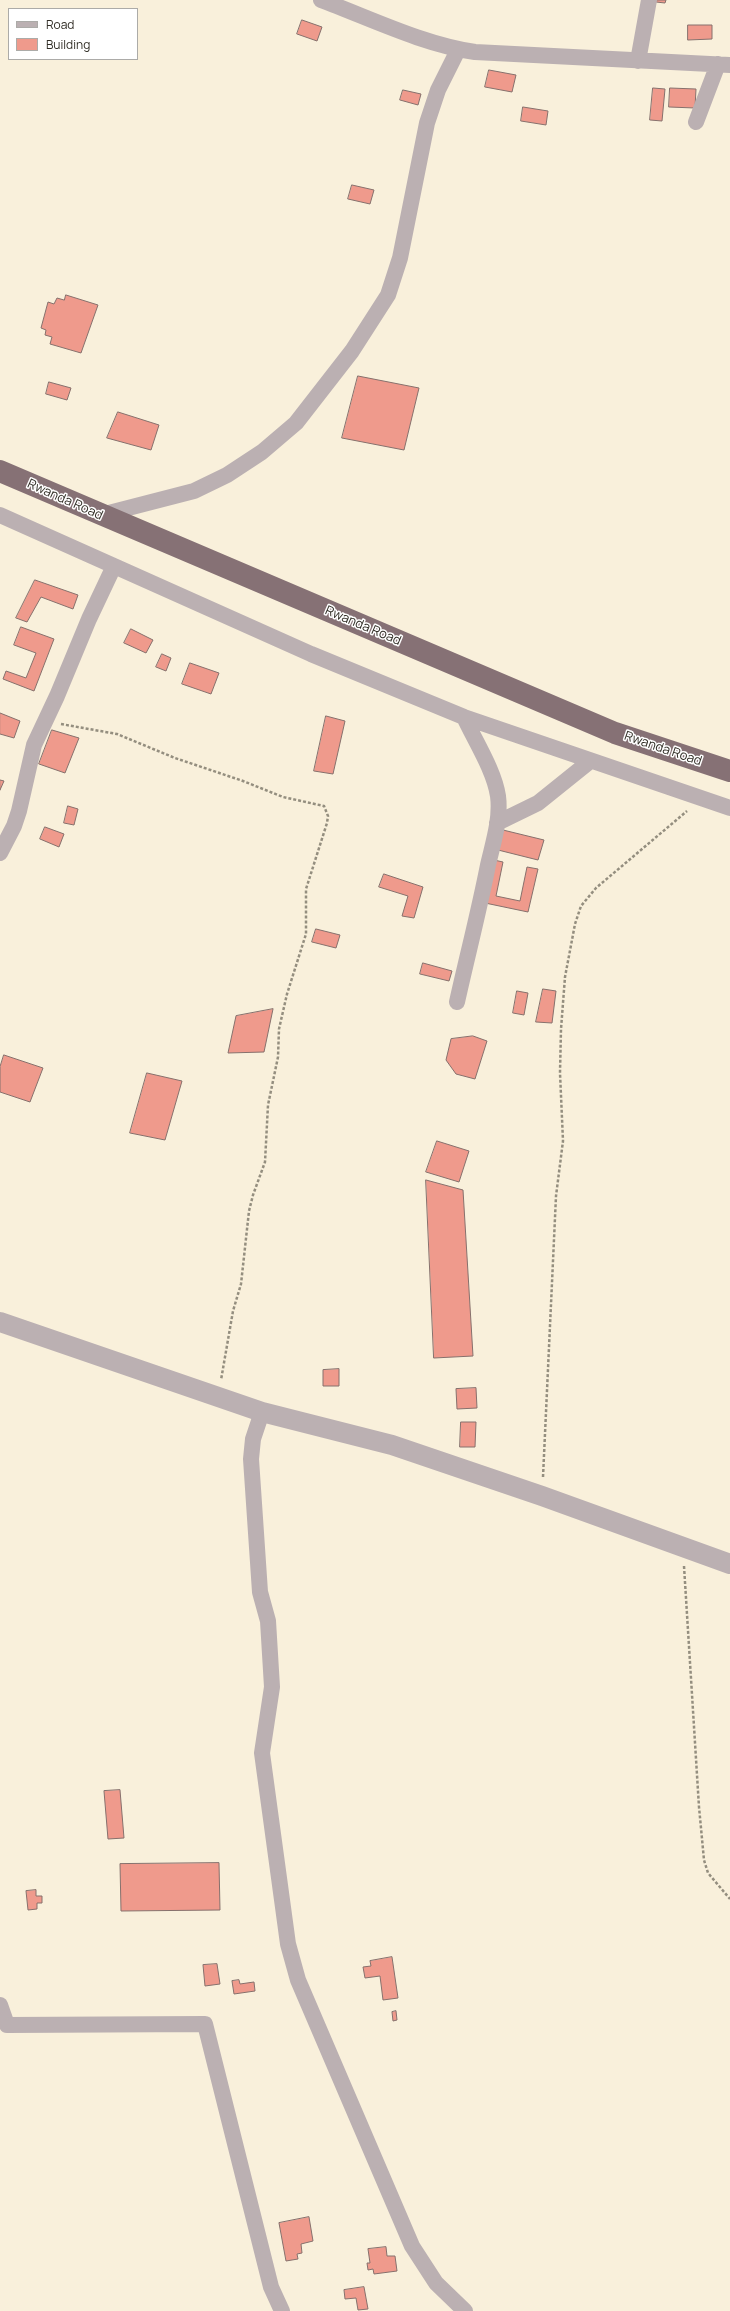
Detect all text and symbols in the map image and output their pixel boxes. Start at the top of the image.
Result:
legend [8,8,138,60]
text: Road [46,16,74,33]
text: Building [46,36,90,53]
street label: Rwanda Road [25,476,105,524]
street label: Rwanda Road [323,603,403,649]
street label: Rwanda Road [622,728,704,770]

